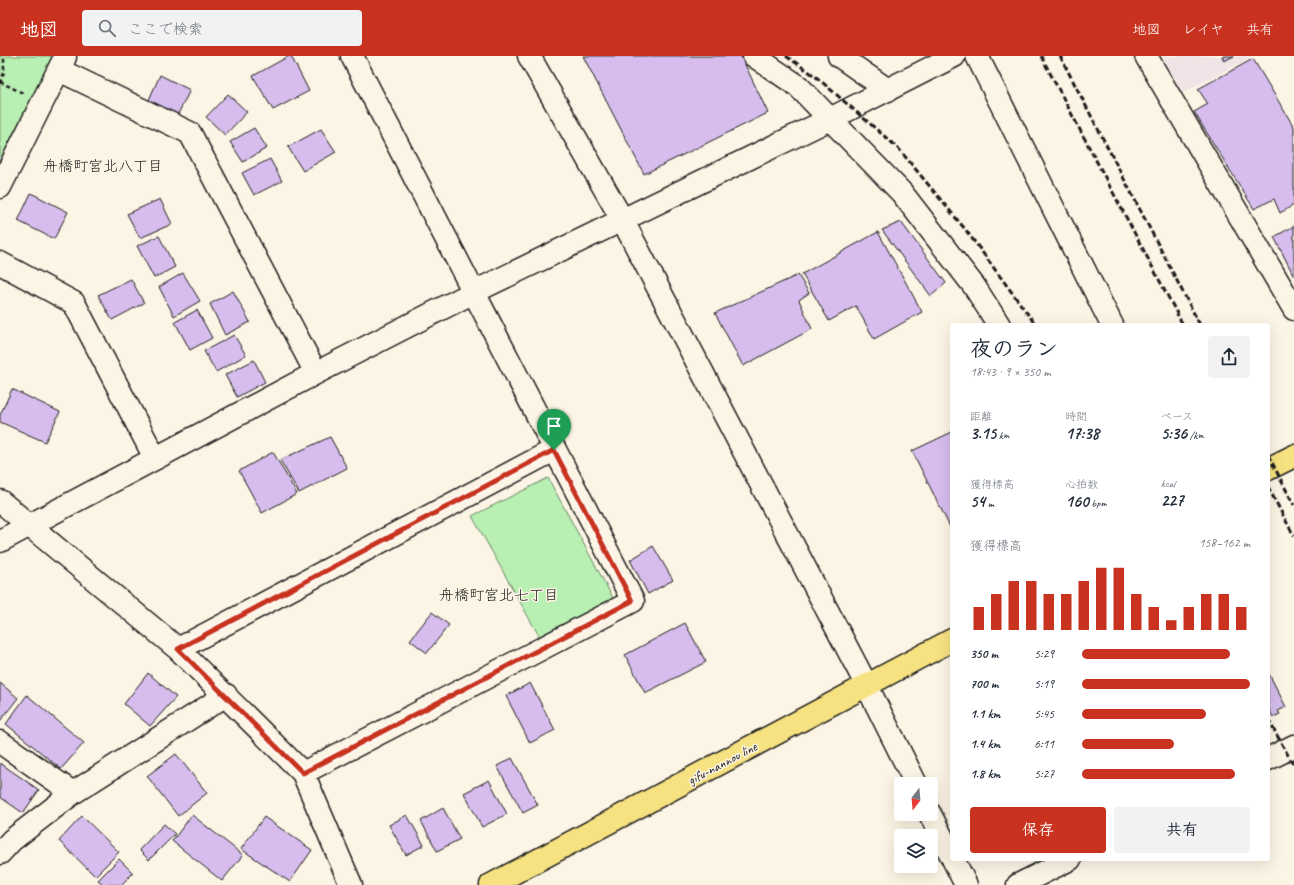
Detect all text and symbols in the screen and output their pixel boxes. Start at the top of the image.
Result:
search box [82,10,362,46]
icon: search [96,17,118,39]
text: 地図 [20,18,58,42]
text: ここで検索 [128,20,203,39]
text: 地図 [1133,21,1161,38]
text: レイヤ [1183,21,1224,38]
text: 共有 [1246,21,1274,38]
district label: 舟橋町宮北八丁目 [43,157,163,176]
text: 夜のラン [970,335,1058,363]
button: share [1208,336,1250,378]
text: 18:43 · 9 × 350 m [970,364,1051,380]
pin [537,409,571,450]
text: 距離 [970,409,992,423]
text: 時間 [1065,409,1087,423]
text: ペース [1161,409,1193,423]
icon: arrive [543,415,565,437]
text: 3.15 [970,423,996,444]
text: 17:38 [1065,423,1099,444]
text: 5:36 [1161,423,1187,444]
text: km [996,428,1009,442]
text: /km [1187,428,1204,442]
text: kcal [1161,476,1175,490]
text: 獲得標高 [970,477,1014,491]
text: 心拍数 [1065,477,1098,491]
text: 227 [1161,490,1184,511]
text: 54 [970,491,985,512]
text: 160 [1065,491,1089,512]
text: m [985,496,994,510]
text: bpm [1089,496,1106,510]
text: 158–162 m [1199,535,1250,551]
text: 獲得標高 [970,538,1022,554]
district label: 舟橋町宮北七丁目 [439,586,559,605]
text: 350 m [970,646,998,662]
text: 5:29 [1034,646,1054,662]
text: 700 m [970,676,998,692]
text: 5:19 [1034,676,1054,692]
text: 1.1 km [970,706,1000,722]
text: 5:45 [1034,706,1054,722]
text: 1.4 km [970,736,1000,752]
text: 6:11 [1034,736,1054,752]
street label: gifu-nannou line [685,737,761,789]
text: 1.8 km [970,766,1000,782]
text: 5:27 [1034,766,1054,782]
north arrow [894,777,938,821]
map controls [894,777,938,873]
button: 保存 [970,807,1106,853]
button: 共有 [1114,807,1250,853]
button: layers [894,829,938,873]

